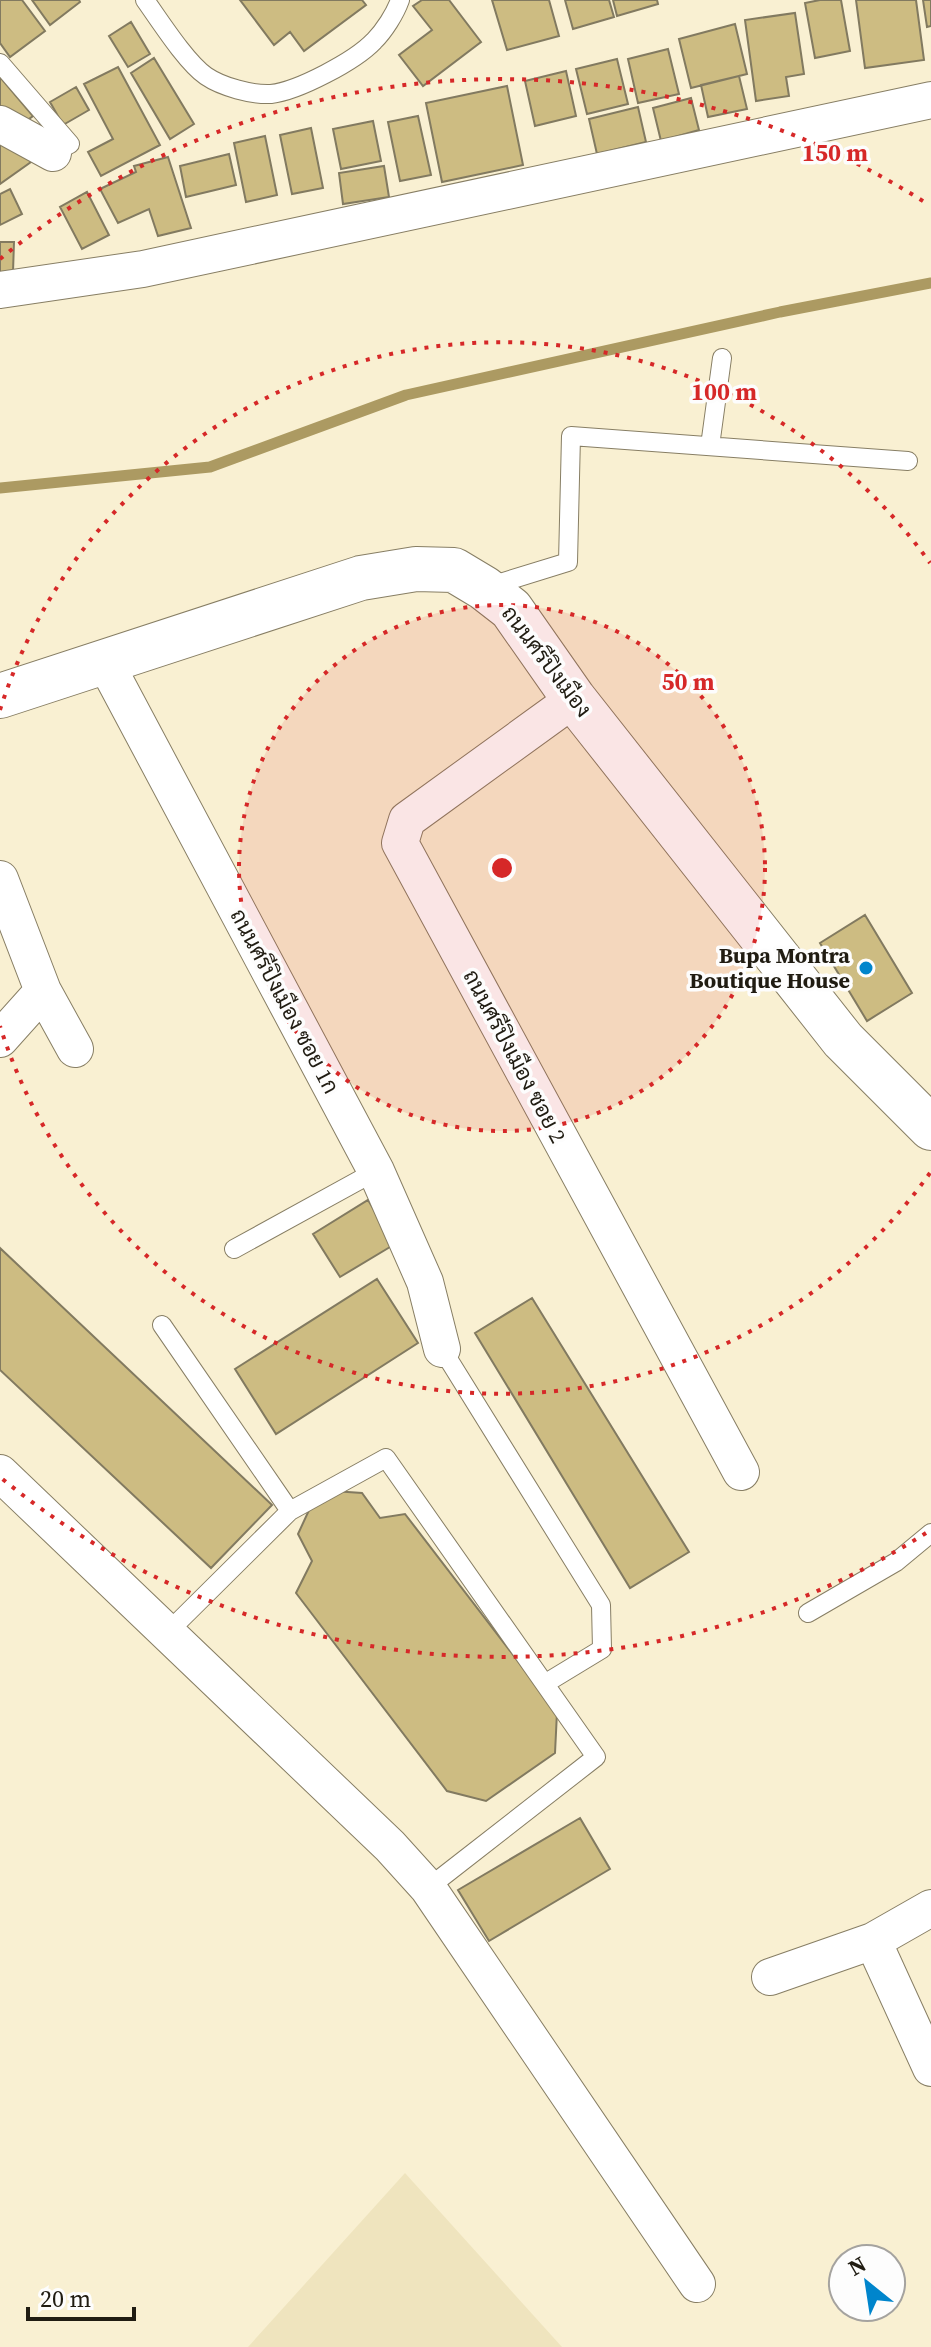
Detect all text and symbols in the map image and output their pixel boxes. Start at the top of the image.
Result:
text: 150 m [802,136,868,169]
text: 100 m [691,375,757,408]
street label: ถนนศรีปิงเมือง [495,599,599,723]
text: 50 m [662,665,715,698]
centre of rings [488,854,516,882]
street label: ถนนศรีปิงเมือง ซอย 1ก [224,903,346,1099]
place label: Bupa Montra Boutique House [689,940,850,995]
marker: Bupa Montra Boutique House [857,959,875,977]
street label: ถนนศรีปิงเมือง ซอย 2 [457,964,573,1148]
north arrow [827,2243,907,2323]
text: N [843,2249,871,2283]
scale bar [28,2271,134,2321]
text: 20 m [40,2282,91,2315]

